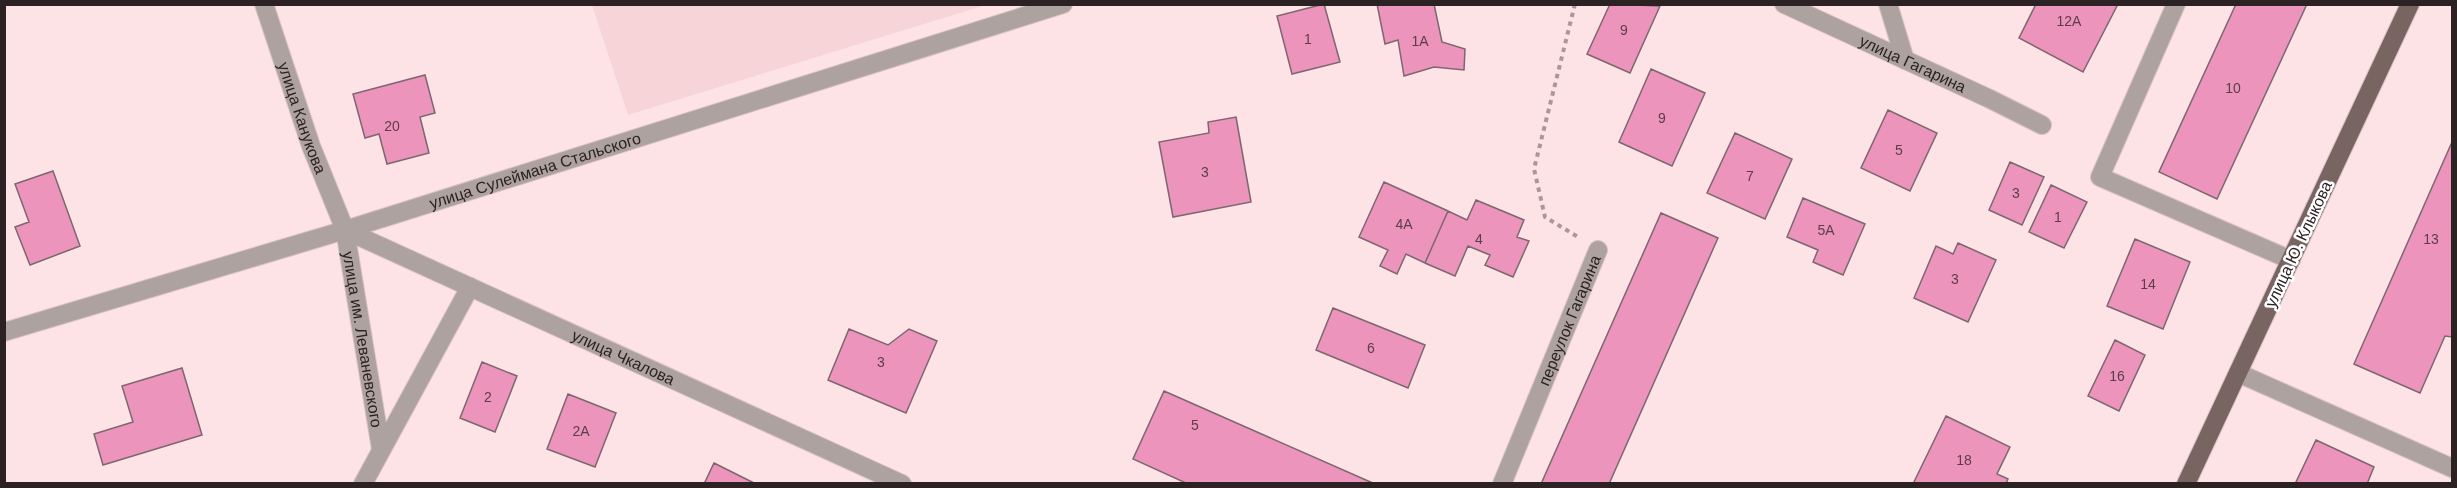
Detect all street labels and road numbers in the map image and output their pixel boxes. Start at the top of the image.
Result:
street label: улица Гагарина [1857,32,1969,96]
street label: улица Канукова [275,60,329,176]
street label: улица Сулеймана Стальского [427,129,643,212]
street label: улица Ю. Клыкова [2262,178,2335,310]
street label: улица им. Леваневского [340,250,385,429]
street label: переулок Гагарина [1535,253,1604,388]
street label: улица Чкалова [569,327,677,388]

